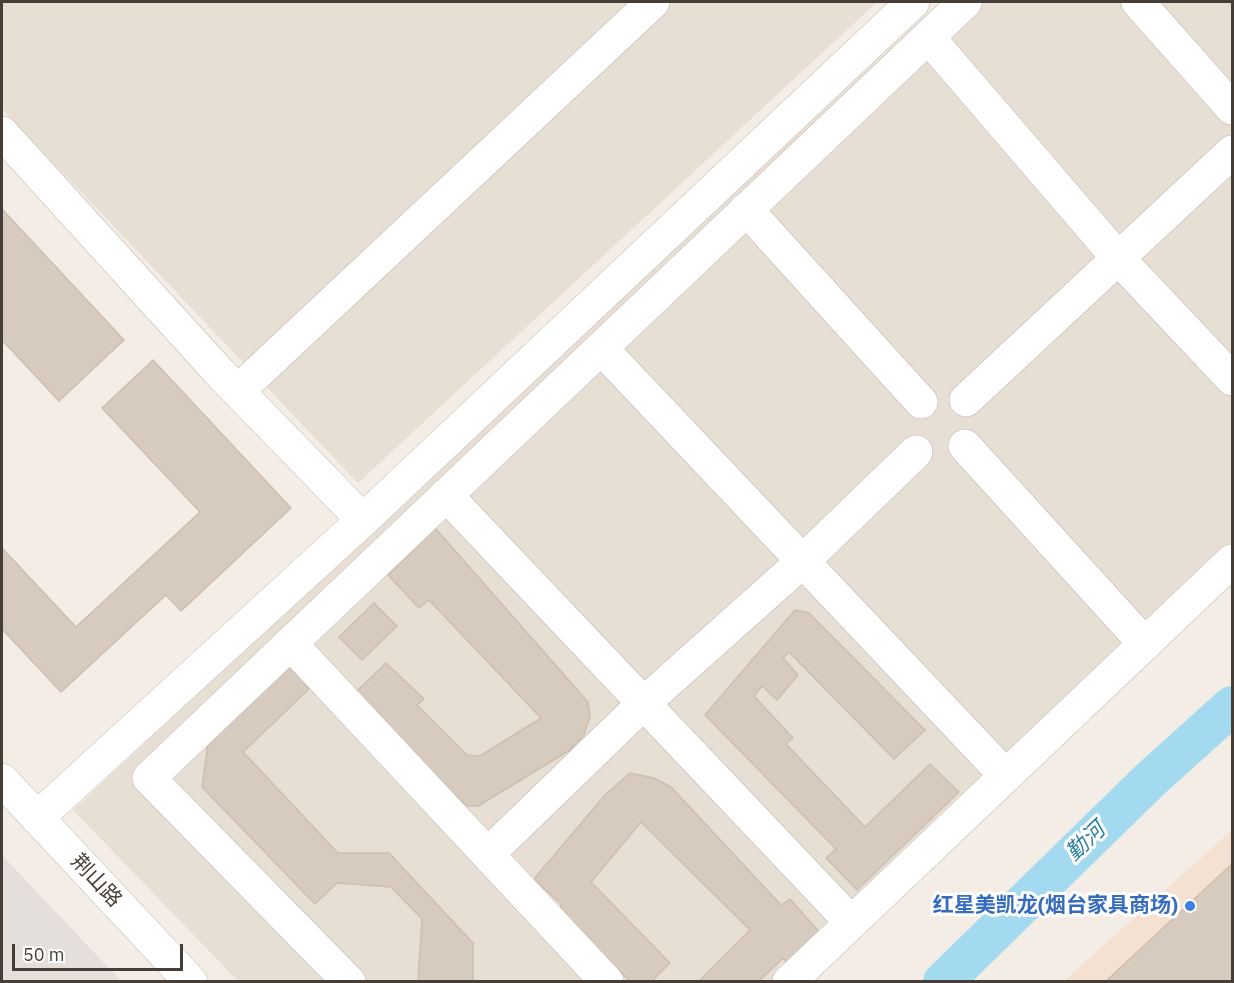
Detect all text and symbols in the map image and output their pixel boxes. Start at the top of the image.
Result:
water label: 勤河 [1061,817,1111,867]
street label: 荆山路 [65,849,127,913]
place label: 红星美凯龙(烟台家具商场) [933,893,1178,919]
marker: 红星美凯龙(烟台家具商场) [1183,899,1197,913]
scale bar [15,932,186,970]
text: 50 m [23,943,65,966]

